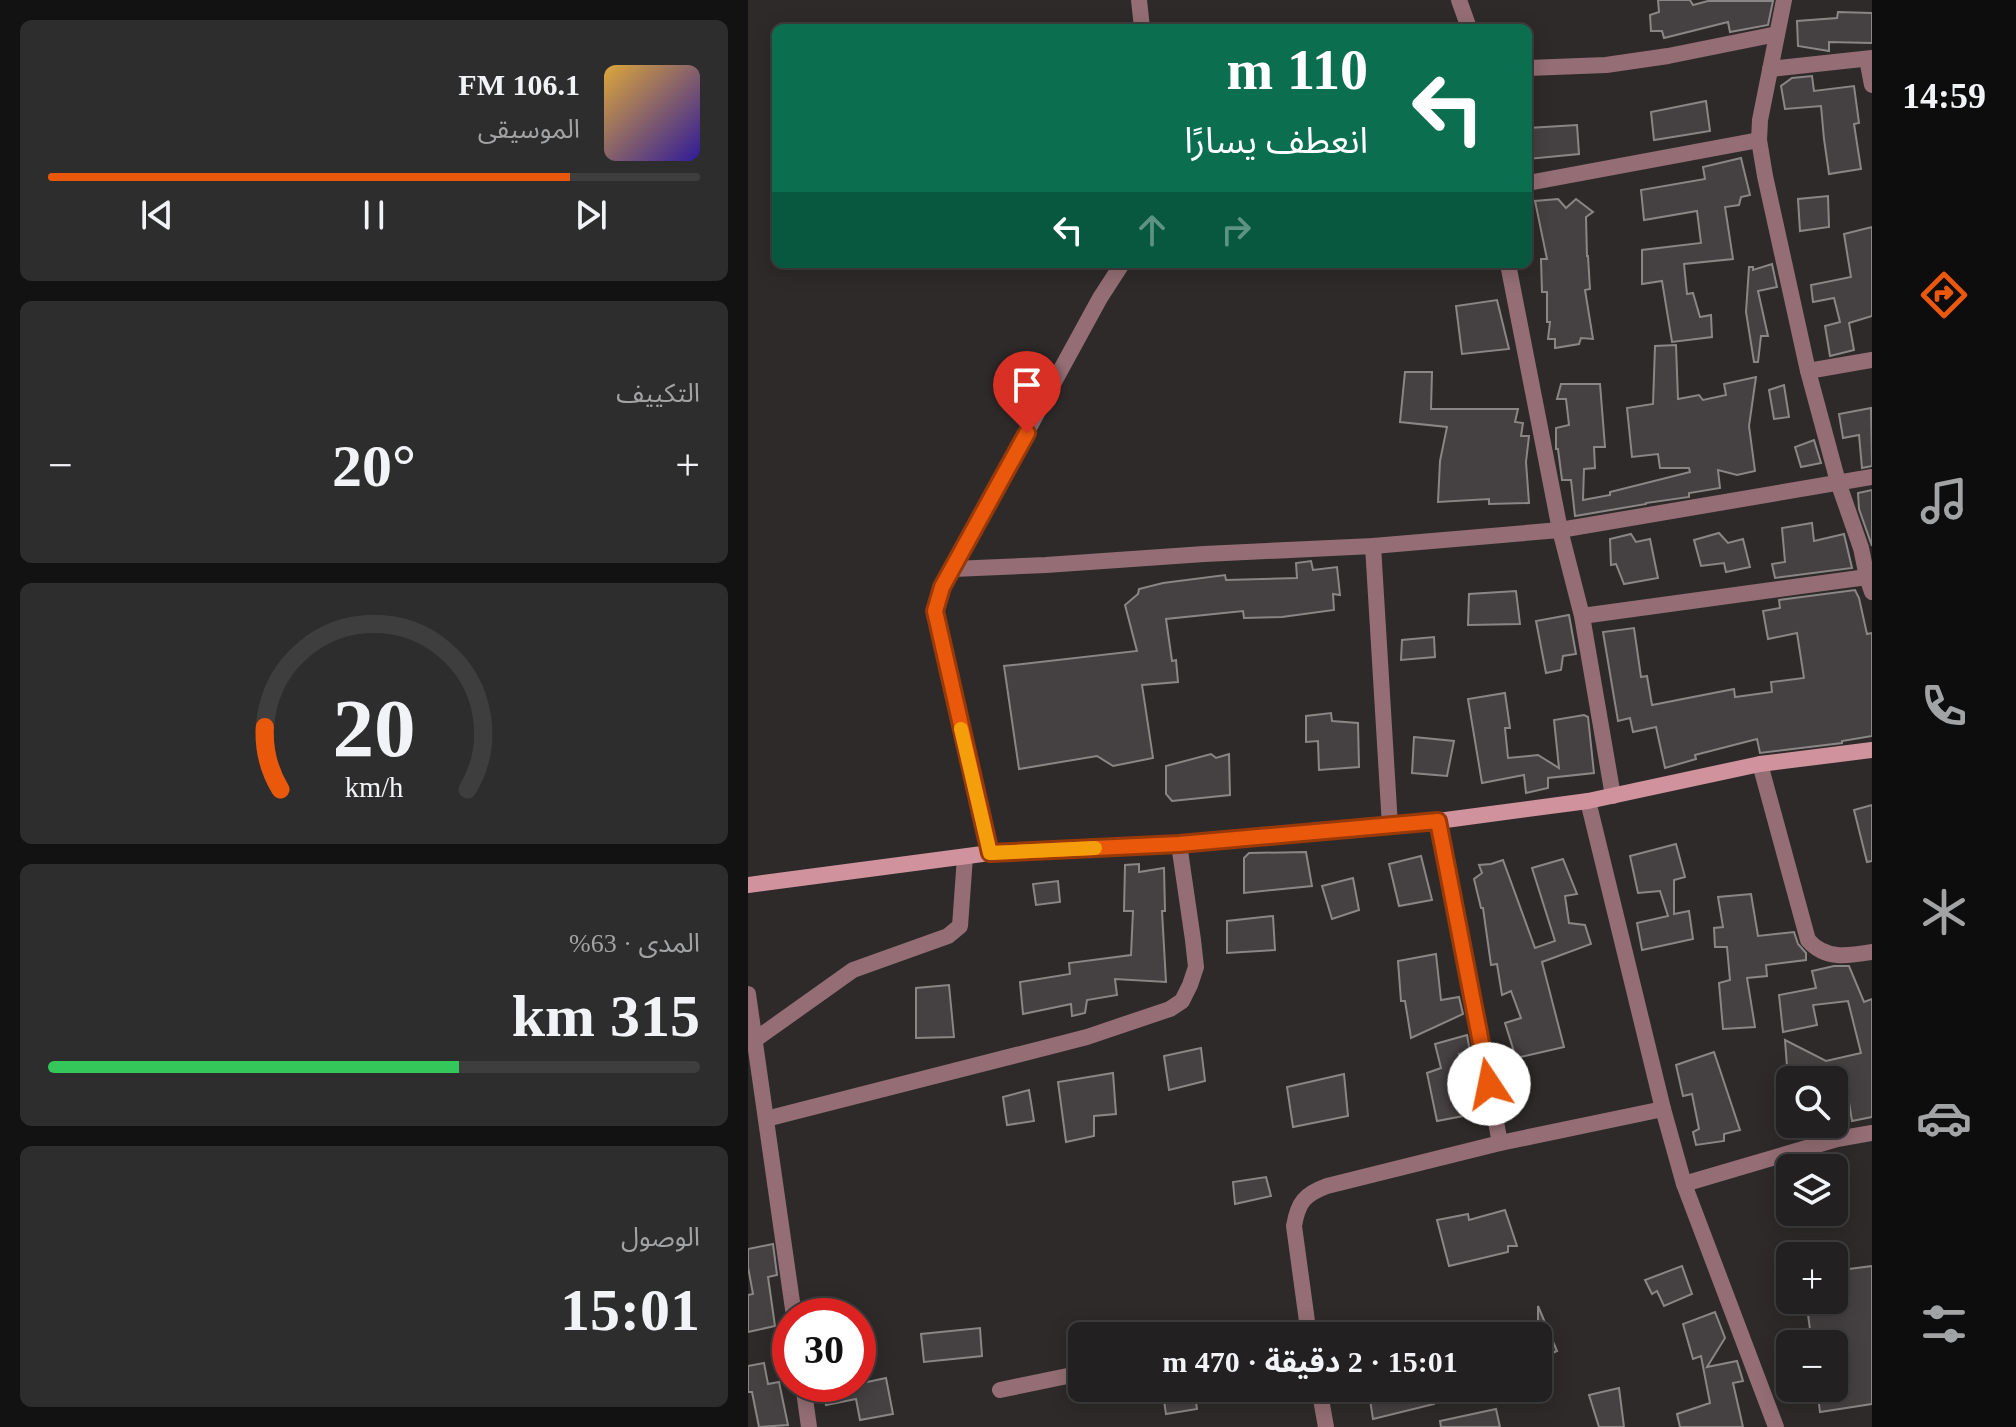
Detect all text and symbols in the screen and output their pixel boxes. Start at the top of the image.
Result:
text: 110 m [1226,39,1368,101]
icon: left [1396,56,1500,160]
text: 106.1 FM [458,68,580,101]
text: 14:59 [1902,76,1986,116]
text: الموسيقى [478,115,580,144]
text: انعطف يسارًا [1184,121,1368,161]
icon: previous [135,193,179,237]
icon: pause [352,193,396,237]
icon: next [569,193,613,237]
icon: left [1046,208,1090,252]
icon: ahead [1130,208,1174,252]
icon: right [1214,208,1258,252]
icon: directions [1916,267,1972,323]
pin [993,351,1061,433]
icon: arrive [1005,363,1049,407]
text: التكييف [616,379,700,408]
text: 20° [332,433,416,499]
text: − [48,441,73,490]
text: + [675,441,700,490]
icon: music [1916,473,1972,529]
icon: phone [1916,678,1972,734]
text: 20 [332,681,416,773]
text: km/h [345,772,403,803]
icon: climate [1916,884,1972,940]
text: المدى · 63% [569,929,700,958]
text: 315 km [512,983,700,1049]
position arrow [1447,1042,1531,1126]
map controls [1776,1066,1848,1402]
button: search [1776,1066,1848,1138]
icon: car [1916,1090,1972,1146]
button: layers [1776,1154,1848,1226]
text: الوصول [621,1223,700,1252]
button: + [1776,1242,1848,1314]
text: 15:01 [560,1277,700,1343]
icon: filters [1916,1296,1972,1352]
speed limit sign: 30 [772,1298,876,1402]
button: − [1776,1330,1848,1402]
text: 15:01 · 2 دقيقة · 470 m [1162,1345,1458,1378]

